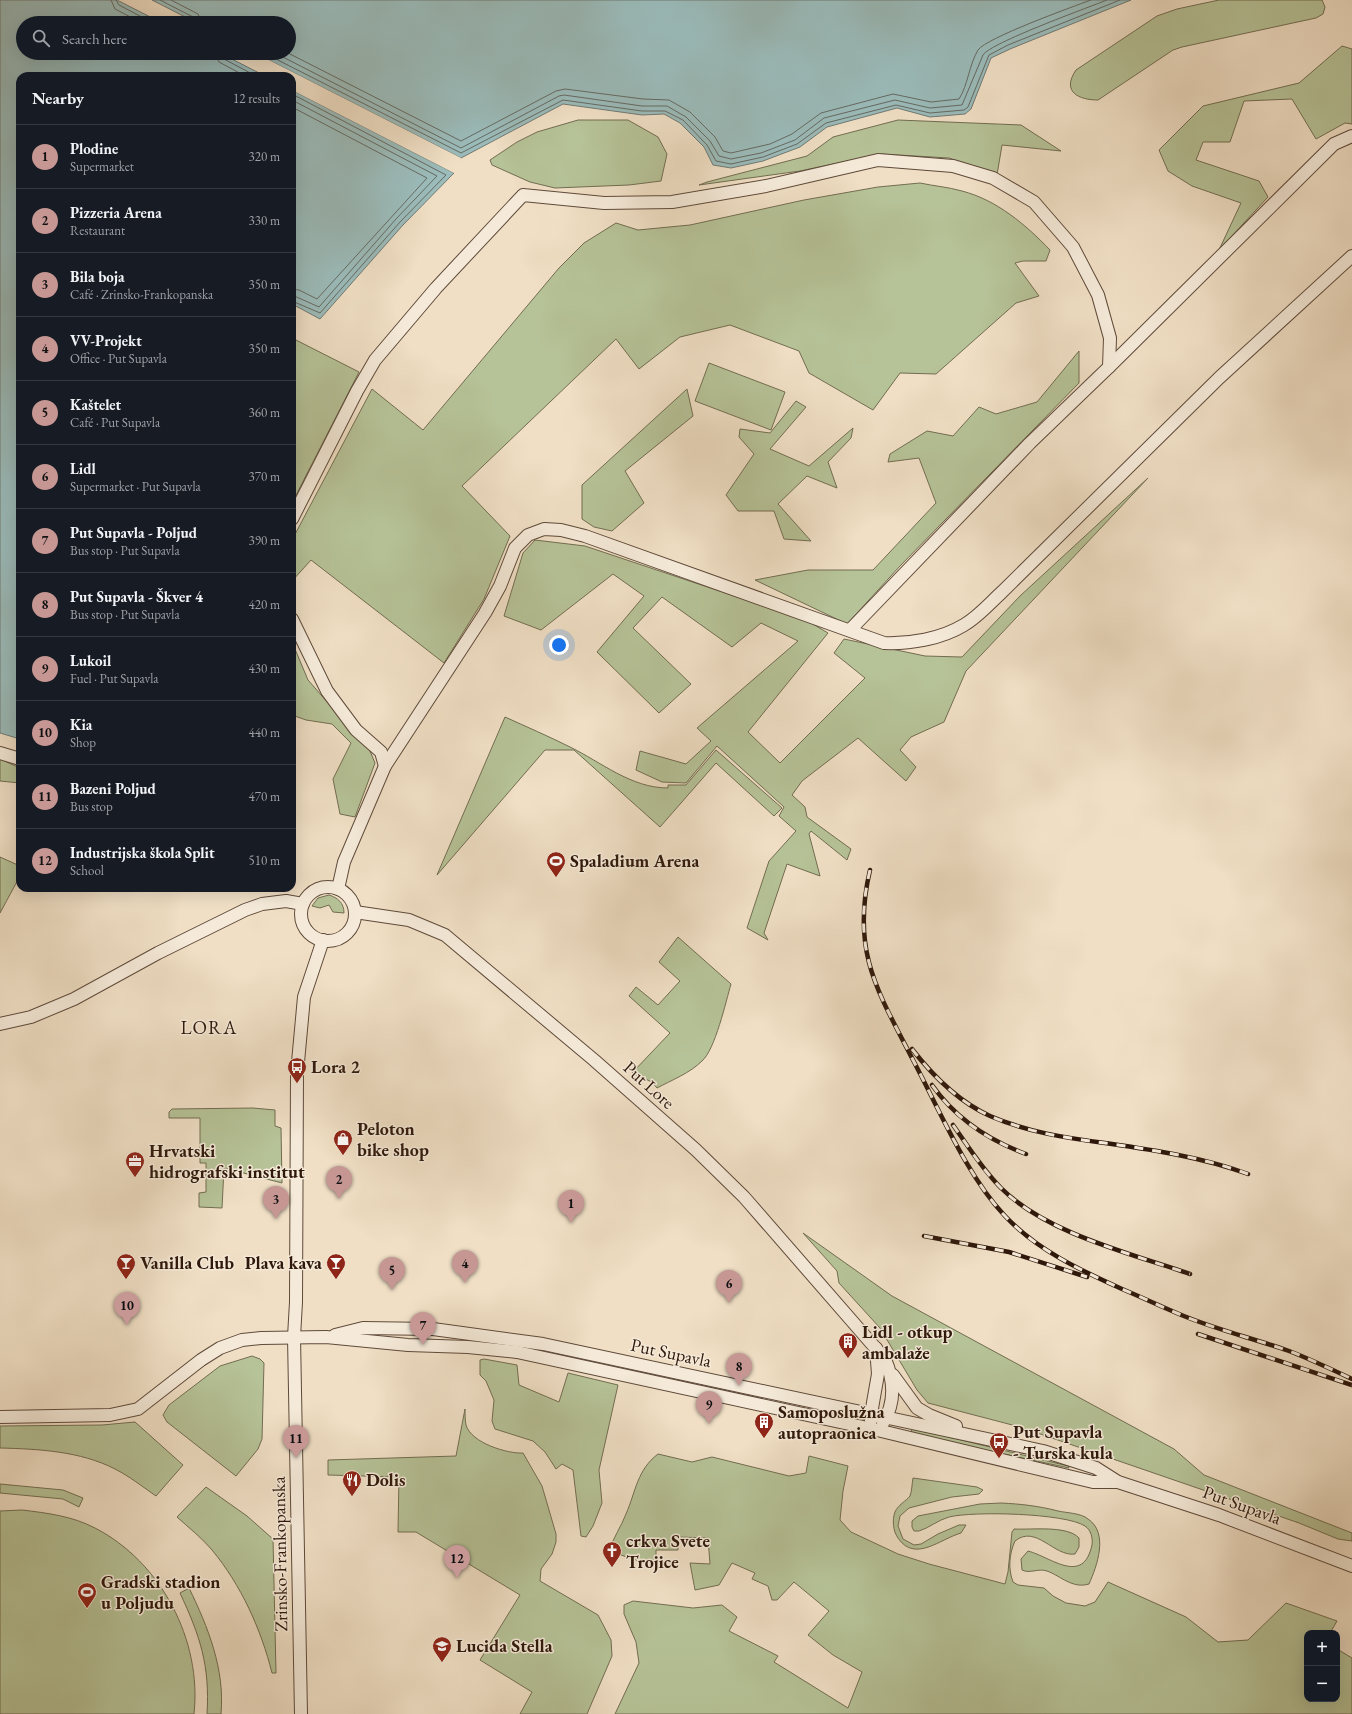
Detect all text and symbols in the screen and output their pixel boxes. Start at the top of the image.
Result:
search box [16,16,296,60]
icon: search [30,27,52,49]
text: Search here [62,29,127,48]
text: Nearby [32,87,84,109]
text: 12 results [233,90,280,107]
text: Plodine [70,139,118,158]
text: 1 [42,148,48,165]
text: 320 m [249,148,280,165]
text: Supermarket [70,158,134,175]
text: Pizzeria Arena [70,203,162,222]
text: 2 [42,212,48,229]
text: 330 m [249,212,280,229]
text: Restaurant [70,222,125,239]
text: Bila boja [70,267,124,286]
text: 3 [42,276,48,293]
text: 350 m [249,276,280,293]
text: Café · Zrinsko-Frankopanska [70,286,213,303]
text: VV-Projekt [70,331,142,350]
text: 4 [42,340,48,357]
text: 350 m [249,340,280,357]
text: Office · Put Supavla [70,350,167,367]
text: Kaštelet [70,395,121,414]
text: 5 [42,404,48,421]
text: 360 m [249,404,280,421]
text: Café · Put Supavla [70,414,160,431]
text: Lidl [70,459,96,478]
text: 6 [42,468,48,485]
text: 370 m [249,468,280,485]
text: Supermarket · Put Supavla [70,478,201,495]
text: Put Supavla - Poljud [70,523,197,542]
text: 7 [42,532,48,549]
text: 390 m [249,532,280,549]
text: Bus stop · Put Supavla [70,542,180,559]
text: Put Supavla - Škver 4 [70,587,203,606]
text: 8 [42,596,48,613]
text: 420 m [249,596,280,613]
text: Bus stop · Put Supavla [70,606,180,623]
your location [549,635,569,655]
text: Lukoil [70,651,111,670]
text: 9 [42,660,48,677]
text: 430 m [249,660,280,677]
text: Fuel · Put Supavla [70,670,159,687]
text: Kia [70,715,92,734]
text: 10 [38,724,52,741]
text: 440 m [249,724,280,741]
text: Shop [70,734,96,751]
text: Bazeni Poljud [70,779,156,798]
text: 11 [38,788,52,805]
text: 470 m [249,788,280,805]
text: Bus stop [70,798,113,815]
text: Industrijska škola Split [70,843,215,862]
place label: Spaladium Arena [570,849,700,872]
sports icon: Spaladium Arena [545,850,567,878]
text: 12 [38,852,52,869]
text: 510 m [249,852,280,869]
text: School [70,862,104,879]
district label: LORA [180,1015,238,1040]
place label: Lora 2 [311,1055,360,1078]
bus stop icon: Lora 2 [286,1056,308,1084]
street label: Put Lore [619,1056,680,1114]
place label: Peloton bike shop [357,1117,429,1161]
shop icon: Peloton bike shop [332,1128,354,1156]
place label: Hrvatski hidrografski institut [149,1139,305,1183]
office icon: Hrvatski hidrografski institut [124,1150,146,1178]
pin: 2 [326,1166,352,1199]
pin: 3 [263,1186,289,1219]
pin: 1 [558,1190,584,1223]
pin: 4 [452,1250,478,1283]
place label: Vanilla Club [140,1251,234,1274]
place label: Plava kava [245,1251,322,1274]
bar icon: Vanilla Club [115,1252,137,1280]
bar icon: Plava kava [325,1252,347,1280]
pin: 5 [379,1257,405,1290]
pin: 6 [716,1270,742,1303]
pin: 10 [114,1292,140,1325]
pin: 7 [410,1312,436,1345]
place label: Lidl - otkup ambalaže [862,1320,953,1364]
building icon: Lidl - otkup ambalaže [837,1331,859,1359]
street label: Put Supavla [629,1333,714,1372]
pin: 8 [726,1353,752,1386]
pin: 9 [696,1391,722,1424]
place label: Samoposlužna autopraonica [778,1400,885,1444]
building icon: Samoposlužna autopraonica [753,1411,775,1439]
place label: Put Supavla - Turska kula [1013,1420,1113,1464]
pin: 11 [283,1425,309,1458]
bus stop icon: Put Supavla - Turska kula [988,1431,1010,1459]
place label: Dolis [366,1468,406,1491]
restaurant icon: Dolis [341,1469,363,1497]
street label: Zrinsko-Frankopanska [267,1475,292,1632]
street label: Put Supavla [1200,1480,1285,1530]
place label: crkva Svete Trojice [626,1529,711,1573]
church icon: crkva Svete Trojice [601,1540,623,1568]
pin: 12 [444,1545,470,1578]
place label: Gradski stadion u Poljudu [101,1570,221,1614]
sports icon: Gradski stadion u Poljudu [76,1581,98,1609]
map controls [1304,1630,1340,1702]
button: + [1304,1630,1340,1666]
place label: Lucida Stella [456,1634,553,1657]
school or university icon: Lucida Stella [431,1635,453,1663]
button: − [1304,1666,1340,1702]

